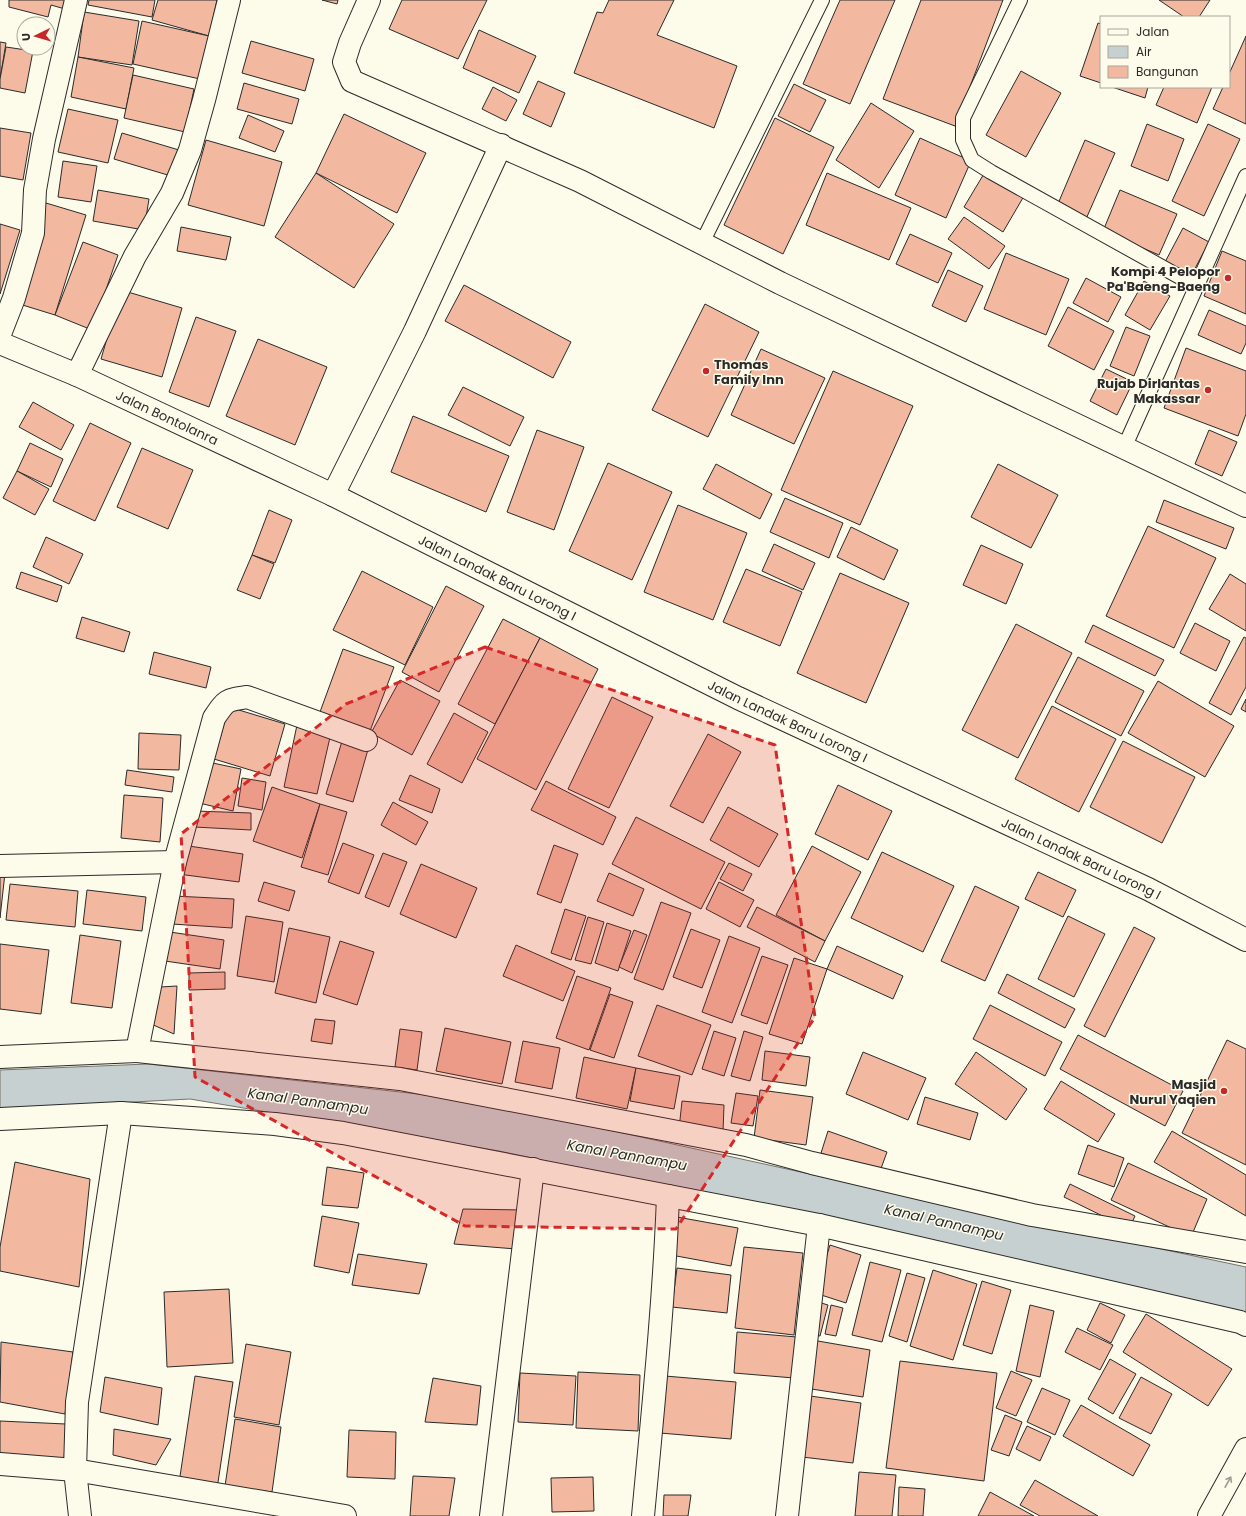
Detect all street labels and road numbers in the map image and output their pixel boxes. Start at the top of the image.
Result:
street label: Jalan Bontolanra [113,386,221,450]
street label: Jalan Landak Baru Lorong I [415,530,579,625]
street label: Jalan Landak Baru Lorong I [705,675,871,767]
street label: Jalan Landak Baru Lorong I [998,813,1164,904]

